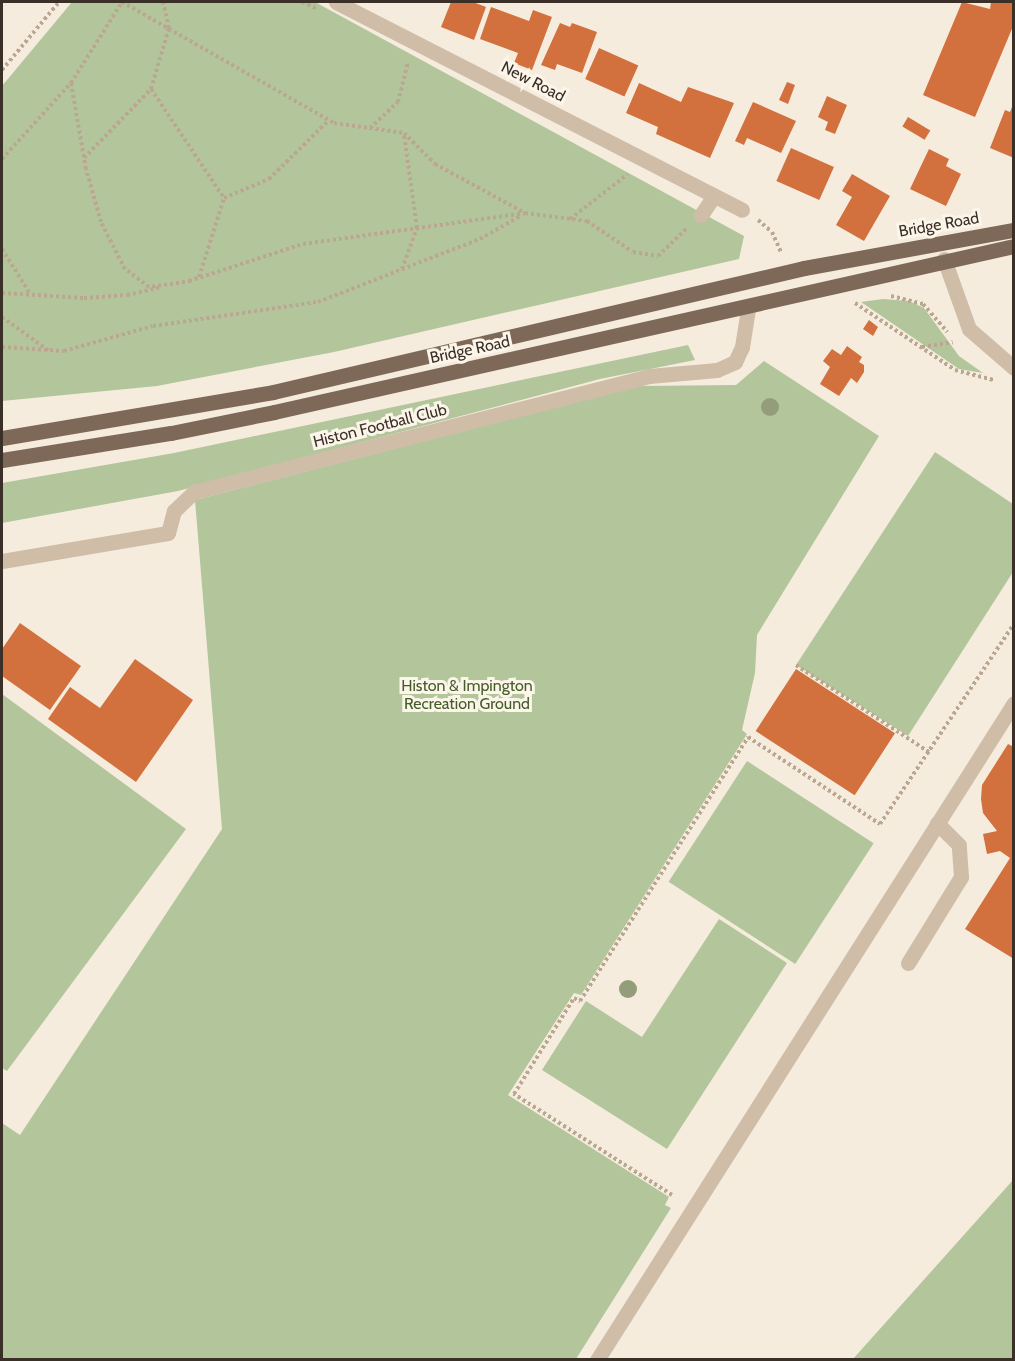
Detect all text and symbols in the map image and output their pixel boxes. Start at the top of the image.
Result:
street label: New Road [498,58,568,106]
street label: Bridge Road [897,208,981,242]
street label: Bridge Road [428,332,512,368]
street label: Histon Football Club [311,400,449,452]
park label: Histon & Impington Recreation Ground [401,676,533,714]

